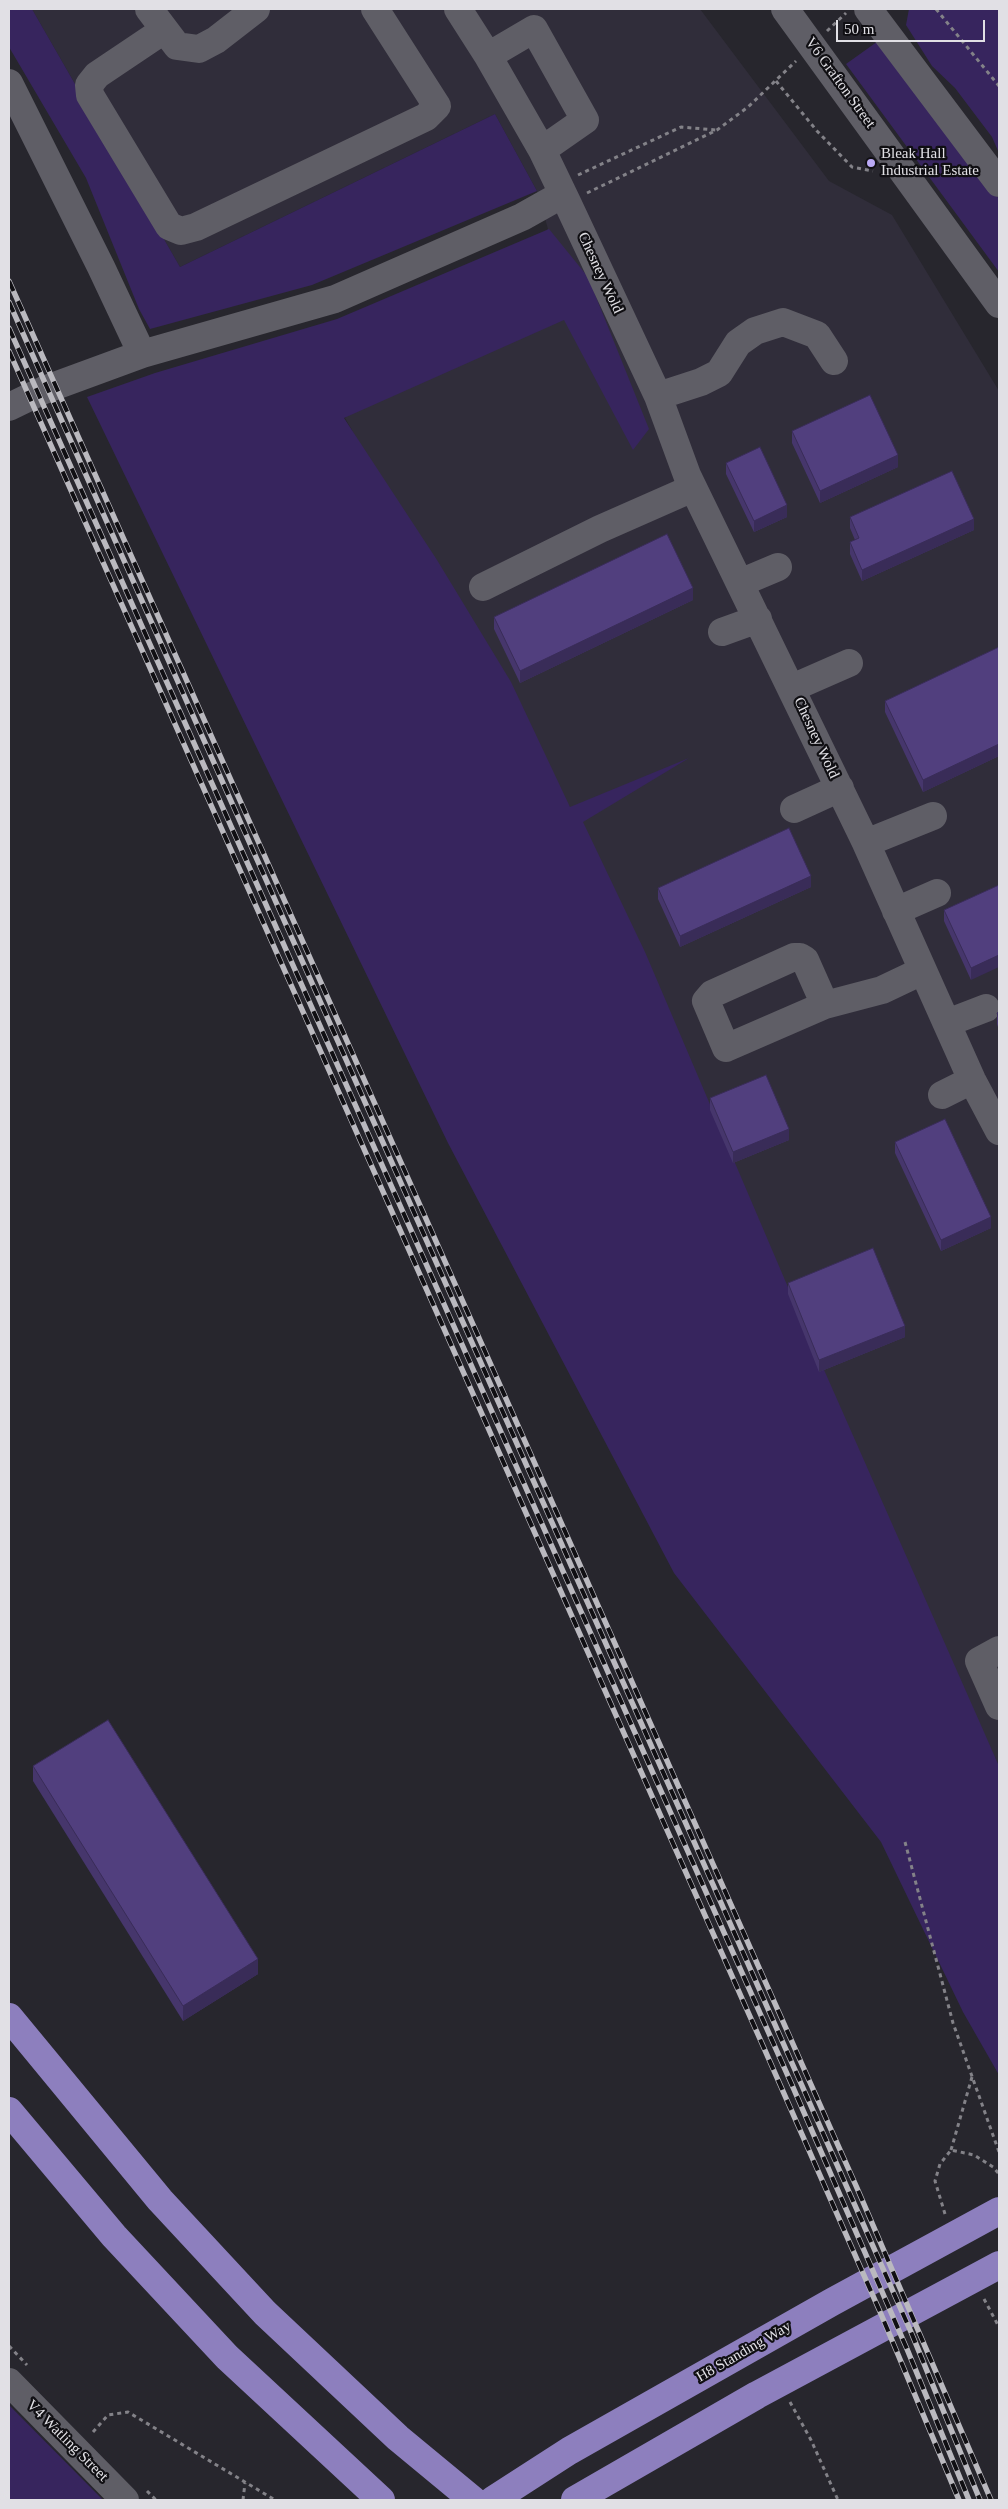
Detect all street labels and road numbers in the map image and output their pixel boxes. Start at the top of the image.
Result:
street label: V6 Grafton Street [801,34,879,132]
street label: Chesney Wold [573,230,627,316]
street label: Chesney Wold [789,695,843,781]
street label: H8 Standing Way [693,2318,795,2386]
street label: V4 Watling Street [22,2396,112,2486]

